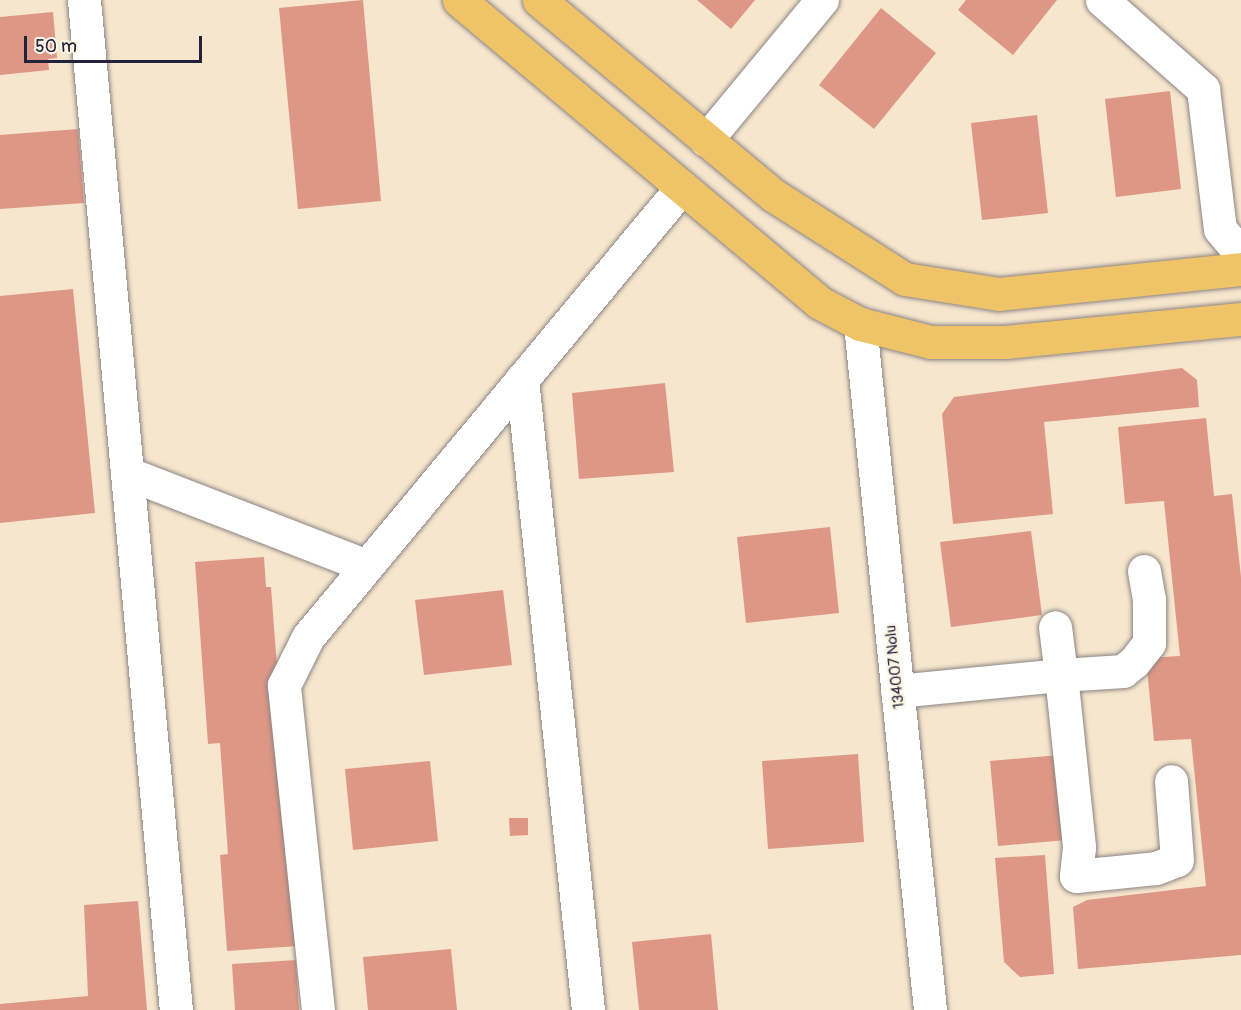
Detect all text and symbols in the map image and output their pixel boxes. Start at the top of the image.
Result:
scale bar [27,24,206,62]
text: 50 m [35,35,77,58]
street label: 134007 Nolu [882,624,908,710]

